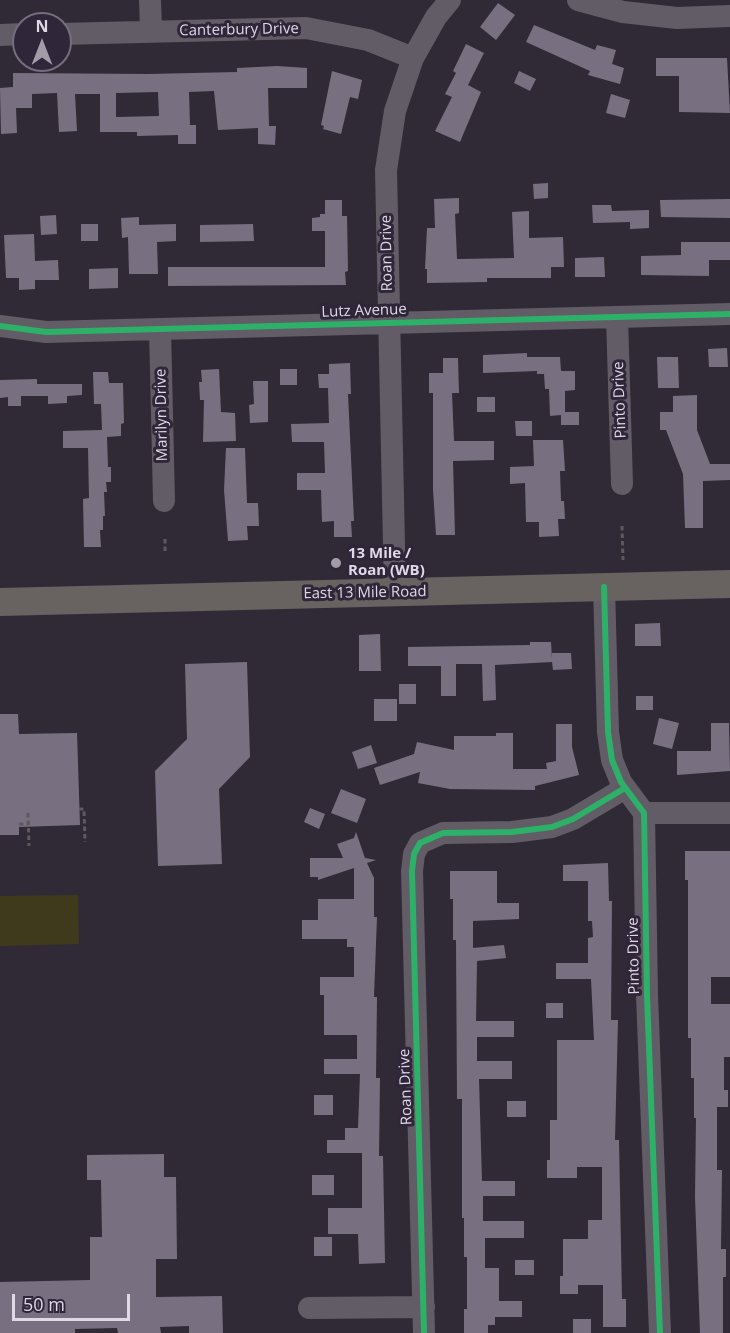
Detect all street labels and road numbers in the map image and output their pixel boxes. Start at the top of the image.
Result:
street label: Canterbury Drive [179,20,299,40]
street label: Roan Drive [377,215,397,291]
street label: Lutz Avenue [321,301,407,321]
street label: Pinto Drive [610,361,630,439]
street label: Marilyn Drive [152,368,172,462]
street label: East 13 Mile Road [303,583,427,603]
street label: Pinto Drive [624,917,644,995]
street label: Roan Drive [396,1048,416,1126]

